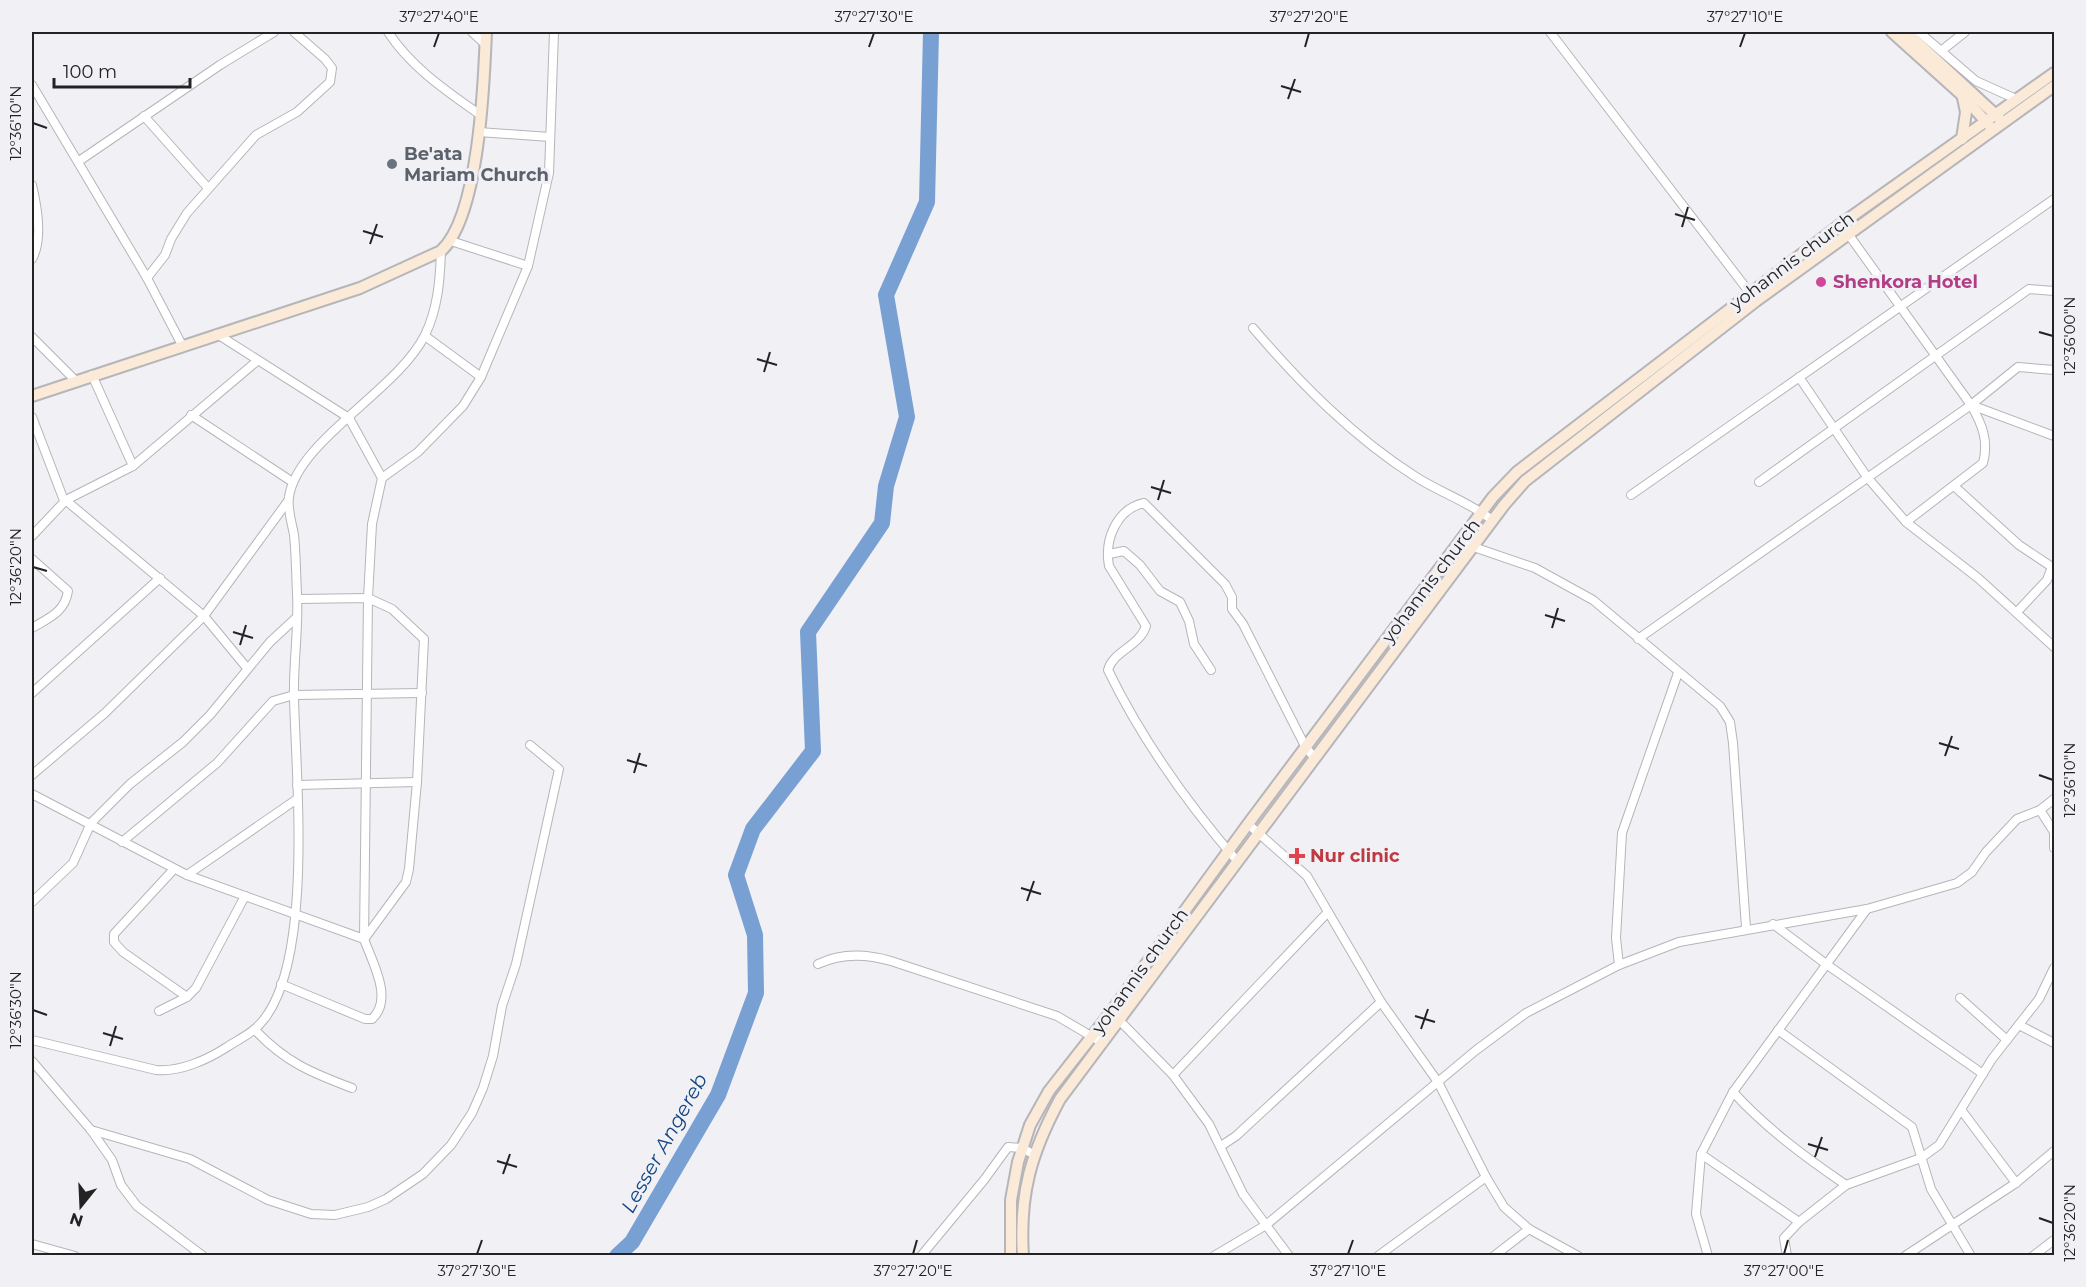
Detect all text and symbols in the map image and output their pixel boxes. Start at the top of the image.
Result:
text: 37°27'40"E [399,7,479,26]
text: 37°27'30"E [834,7,914,26]
text: 37°27'20"E [1269,7,1349,26]
text: 37°27'10"E [1707,7,1783,26]
scale bar [54,51,190,89]
text: 100 m [63,61,117,83]
text: 12°36'10"N [6,86,25,160]
place label: Be'ata Mariam Church [404,143,549,186]
marker: Be'ata Mariam Church [385,157,399,171]
street label: yohannis church [1725,207,1858,315]
place label: Shenkora Hotel [1833,271,1978,293]
marker: Shenkora Hotel [1814,275,1828,289]
text: 12°36'00"N [2060,297,2079,375]
street label: yohannis church [1377,515,1485,648]
text: 12°36'20"N [6,528,25,606]
text: 12°36'10"N [2060,743,2079,817]
place label: Nur clinic [1310,845,1400,867]
marker: Nur clinic [1288,847,1306,865]
street label: yohannis church [1087,904,1193,1039]
text: 12°36'30"N [6,971,25,1049]
water label: Lesser Angereb [616,1069,712,1217]
north arrow [51,1176,111,1236]
text: 12°36'20"N [2060,1184,2079,1262]
text: N [67,1209,86,1231]
text: 37°27'30"E [437,1261,517,1280]
text: 37°27'20"E [873,1261,953,1280]
text: 37°27'10"E [1310,1261,1386,1280]
text: 37°27'00"E [1744,1261,1824,1280]

